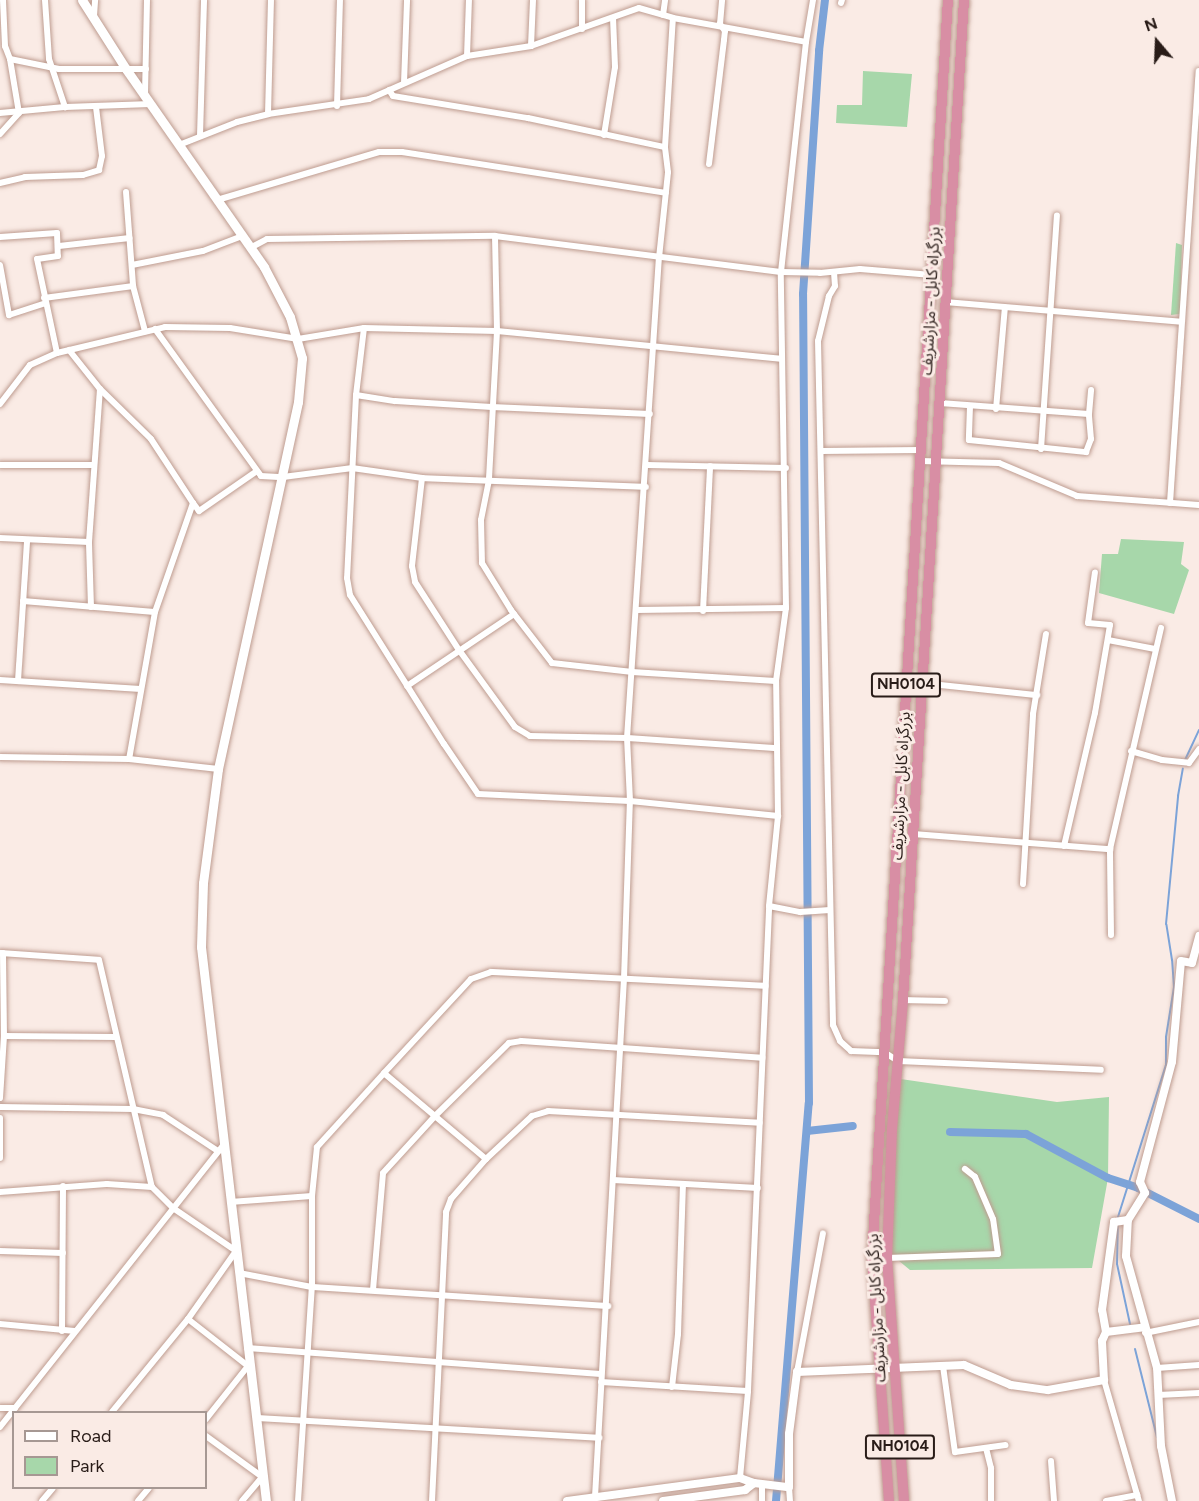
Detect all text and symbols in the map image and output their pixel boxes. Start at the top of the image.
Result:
north arrow [1127,12,1187,72]
text: N [1142,14,1160,36]
street label: بزرگراه کابل - مزارشریف [918,226,944,376]
road number: NH0104 [870,673,942,697]
street label: بزرگراه کابل - مزارشریف [888,711,914,861]
street label: بزرگراه کابل - مزارشریف [864,1233,890,1383]
legend [12,1411,207,1489]
text: Road [70,1425,111,1447]
road number: NH0104 [864,1435,936,1459]
text: Park [70,1455,104,1477]

